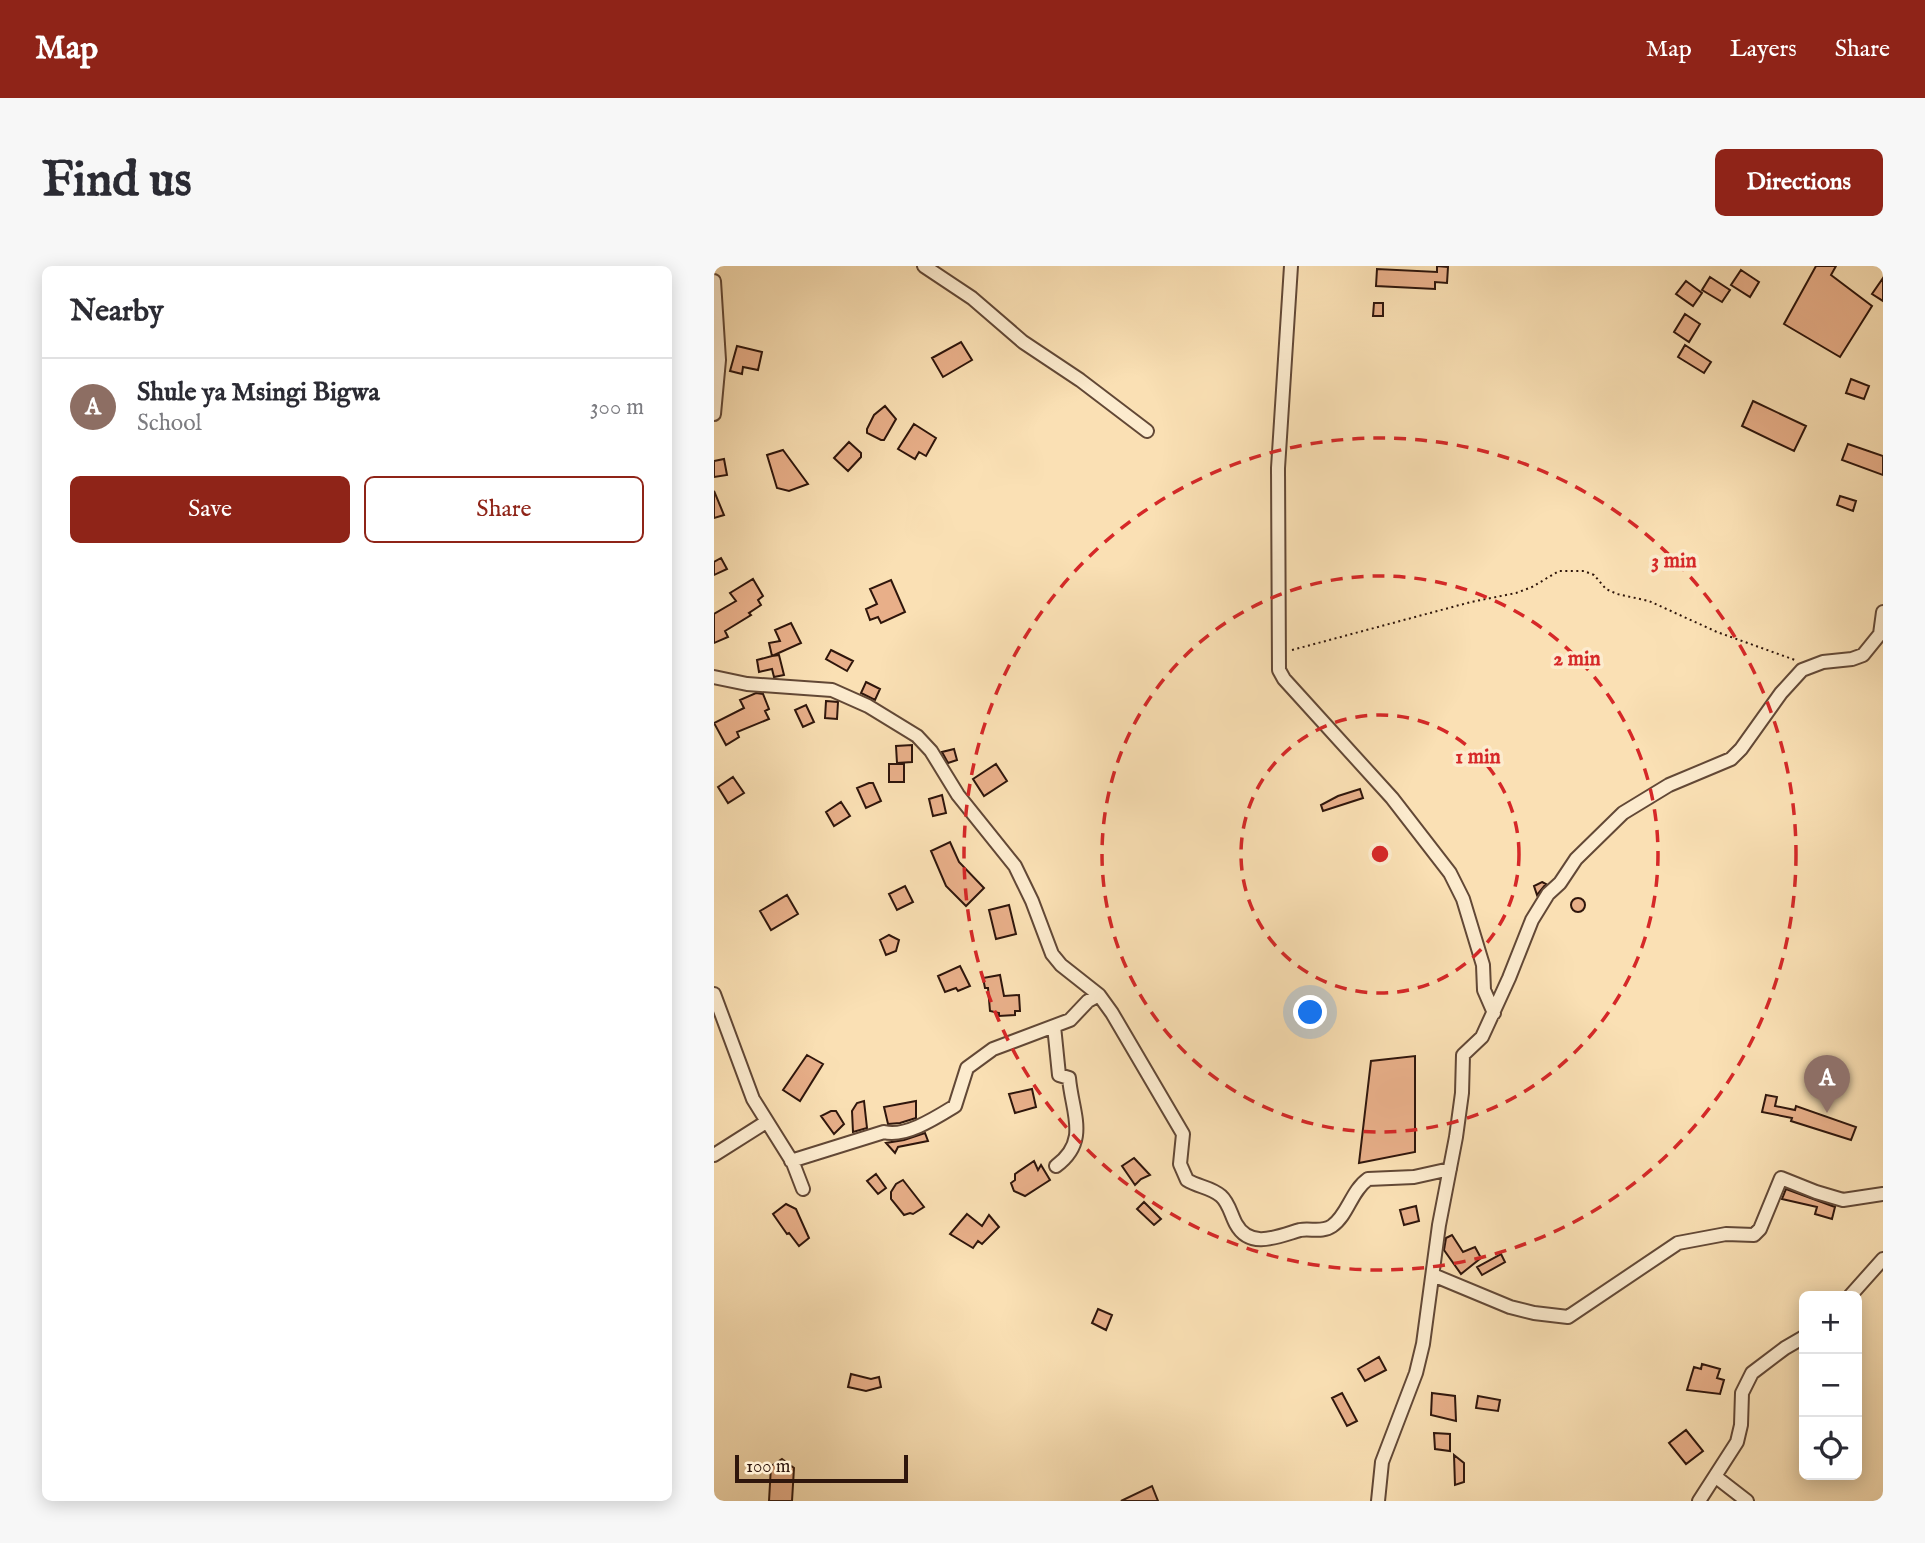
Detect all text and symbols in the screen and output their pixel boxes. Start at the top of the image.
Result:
text: Map [35,28,98,70]
text: Map [1646,34,1692,65]
text: Layers [1730,34,1797,65]
text: Share [1835,34,1890,65]
button: Directions [1715,149,1883,216]
text: Find us [42,151,192,213]
text: Nearby [70,293,163,331]
text: Shule ya Msingi Bigwa [137,376,380,409]
text: A [85,393,101,422]
text: 300 m [590,393,644,422]
text: School [137,409,202,438]
button: Save [70,476,350,543]
button: Share [364,476,644,543]
text: 3 min [1651,548,1697,575]
text: 2 min [1553,646,1601,673]
text: 1 min [1455,744,1501,771]
centre of rings [1368,842,1392,866]
your location [1293,995,1327,1029]
pin: A [1804,1055,1850,1113]
map controls [1799,1291,1862,1480]
button: + [1799,1291,1862,1354]
button: − [1799,1354,1862,1417]
button: locate [1799,1417,1862,1480]
scale bar [735,1452,908,1484]
text: 100 m [746,1455,790,1479]

